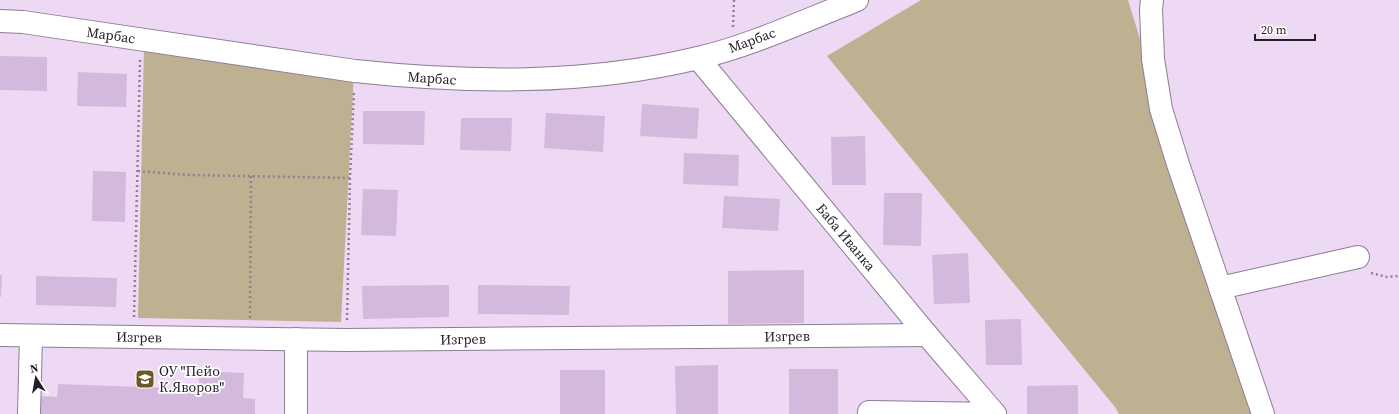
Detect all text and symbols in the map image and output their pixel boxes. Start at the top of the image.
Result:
scale bar [1255,16,1315,42]
street label: Марбас [85,22,137,48]
street label: Марбас [726,22,779,58]
text: 20 m [1261,22,1287,38]
street label: Марбас [407,66,457,90]
street label: Баба Иванка [812,199,881,276]
street label: Изгрев [764,326,810,346]
street label: Изгрев [116,327,162,347]
street label: Изгрев [440,329,486,349]
north arrow [16,358,56,398]
text: N [29,361,40,377]
place label: ОУ "Пейо К.Яворов" [159,361,224,397]
school or university icon: ОУ "Пейо К.Яворов" [134,368,156,390]

